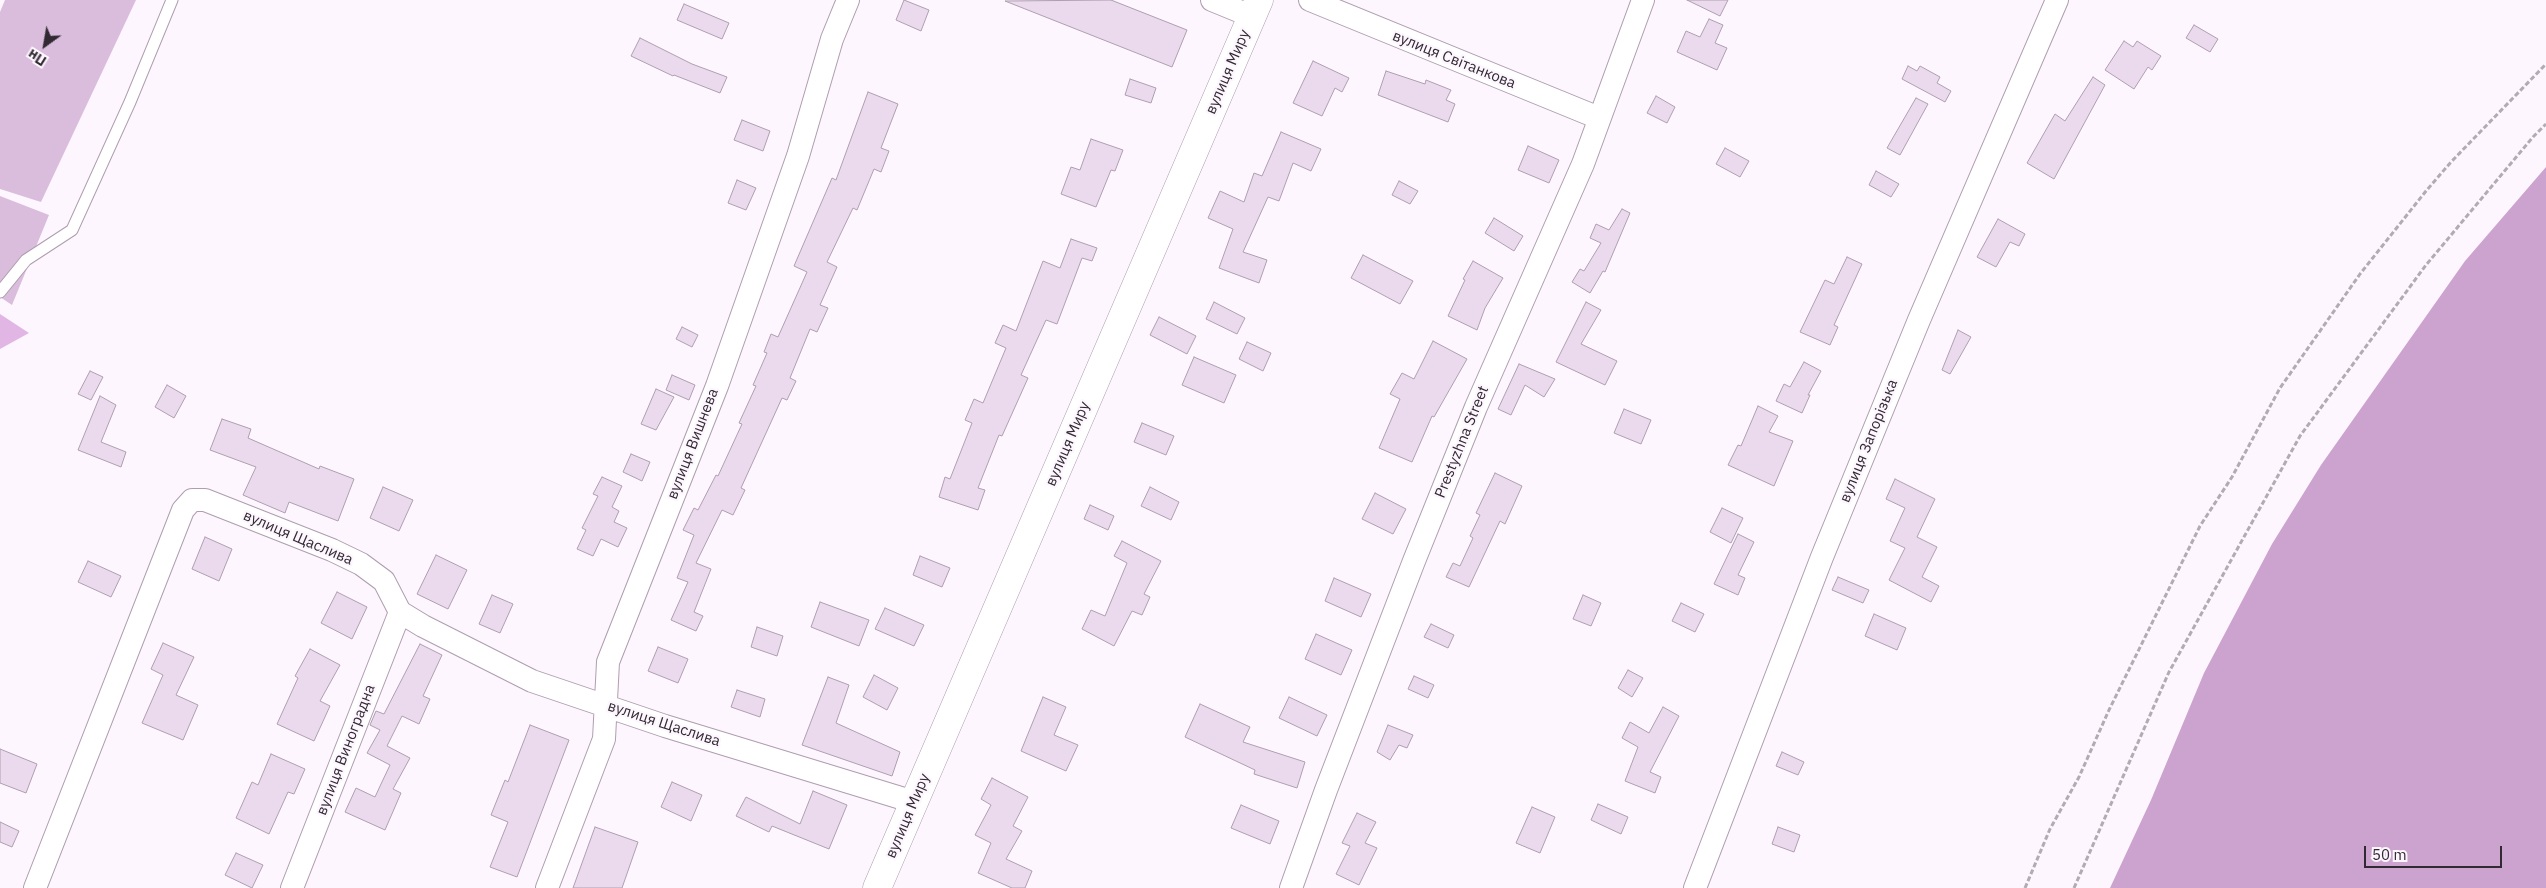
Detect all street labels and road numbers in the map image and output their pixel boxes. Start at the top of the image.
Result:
street label: вулиця Миру [1202,27,1254,117]
street label: вулиця Світанкова [1390,27,1518,93]
street label: вулиця Запорізька [1836,377,1902,505]
street label: Prestyzhna Street [1431,383,1493,501]
street label: вулиця Вишнева [664,386,722,502]
street label: вулиця Миру [1042,399,1094,489]
street label: вулиця Щаслива [240,507,356,569]
street label: вулиця Виноградна [313,682,379,818]
street label: вулиця Щаслива [605,697,723,751]
street label: вулиця Миру [882,771,934,861]

